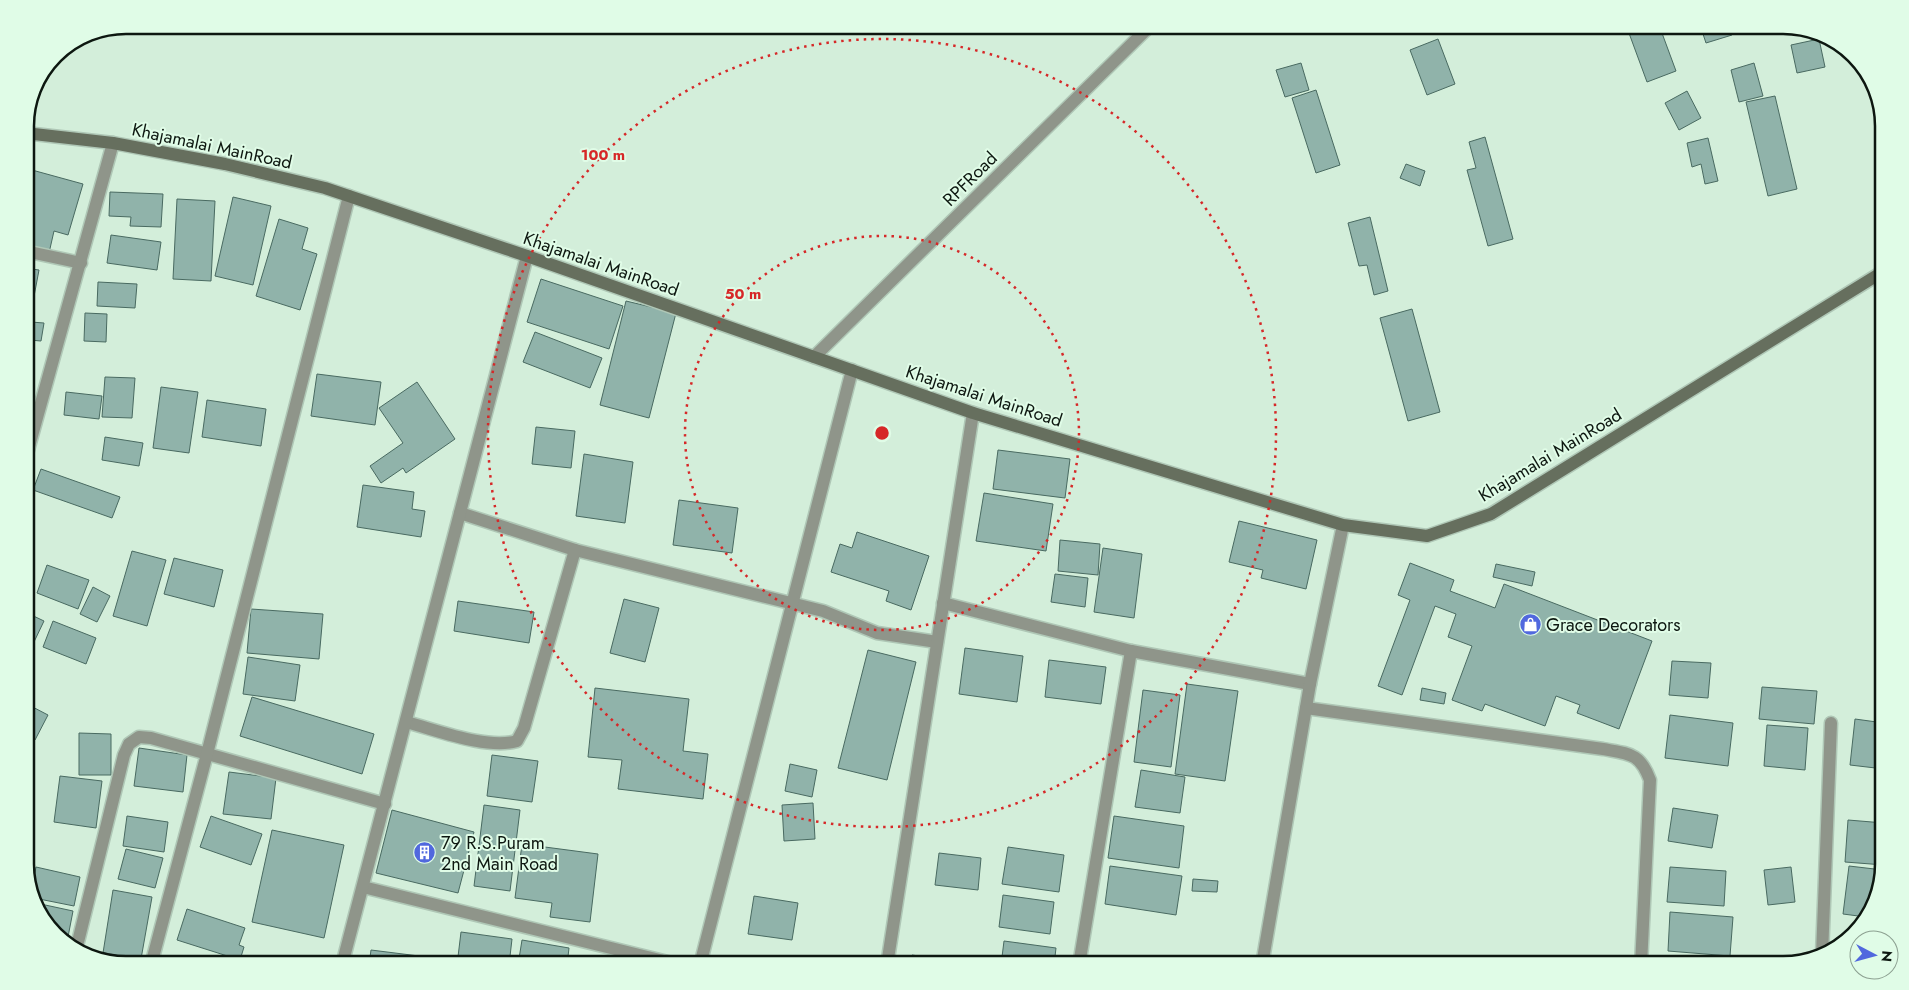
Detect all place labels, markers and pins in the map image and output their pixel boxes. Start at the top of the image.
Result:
centre of rings [873,424,891,442]
place label: Grace Decorators [1546,612,1680,638]
shop icon: Grace Decorators [1518,613,1542,637]
place label: 79 R.S.Puram 2nd Main Road [441,830,558,877]
building icon: 79 R.S.Puram 2nd Main Road [413,841,437,865]

